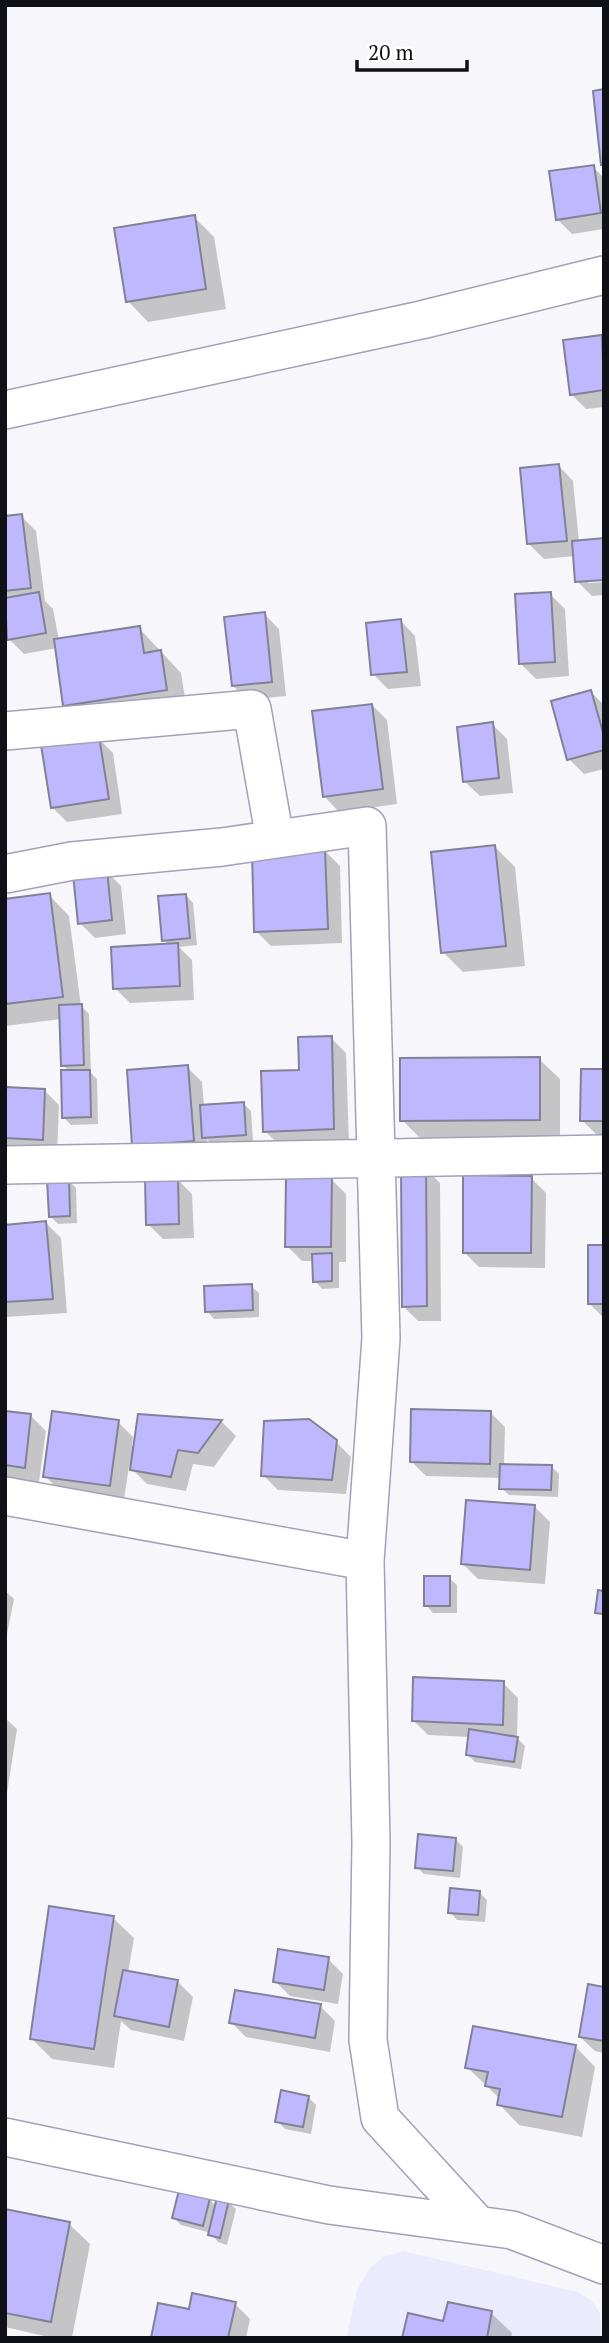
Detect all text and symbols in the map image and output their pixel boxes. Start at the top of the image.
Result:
scale bar [357,28,467,72]
text: 20 m [368,38,414,66]

